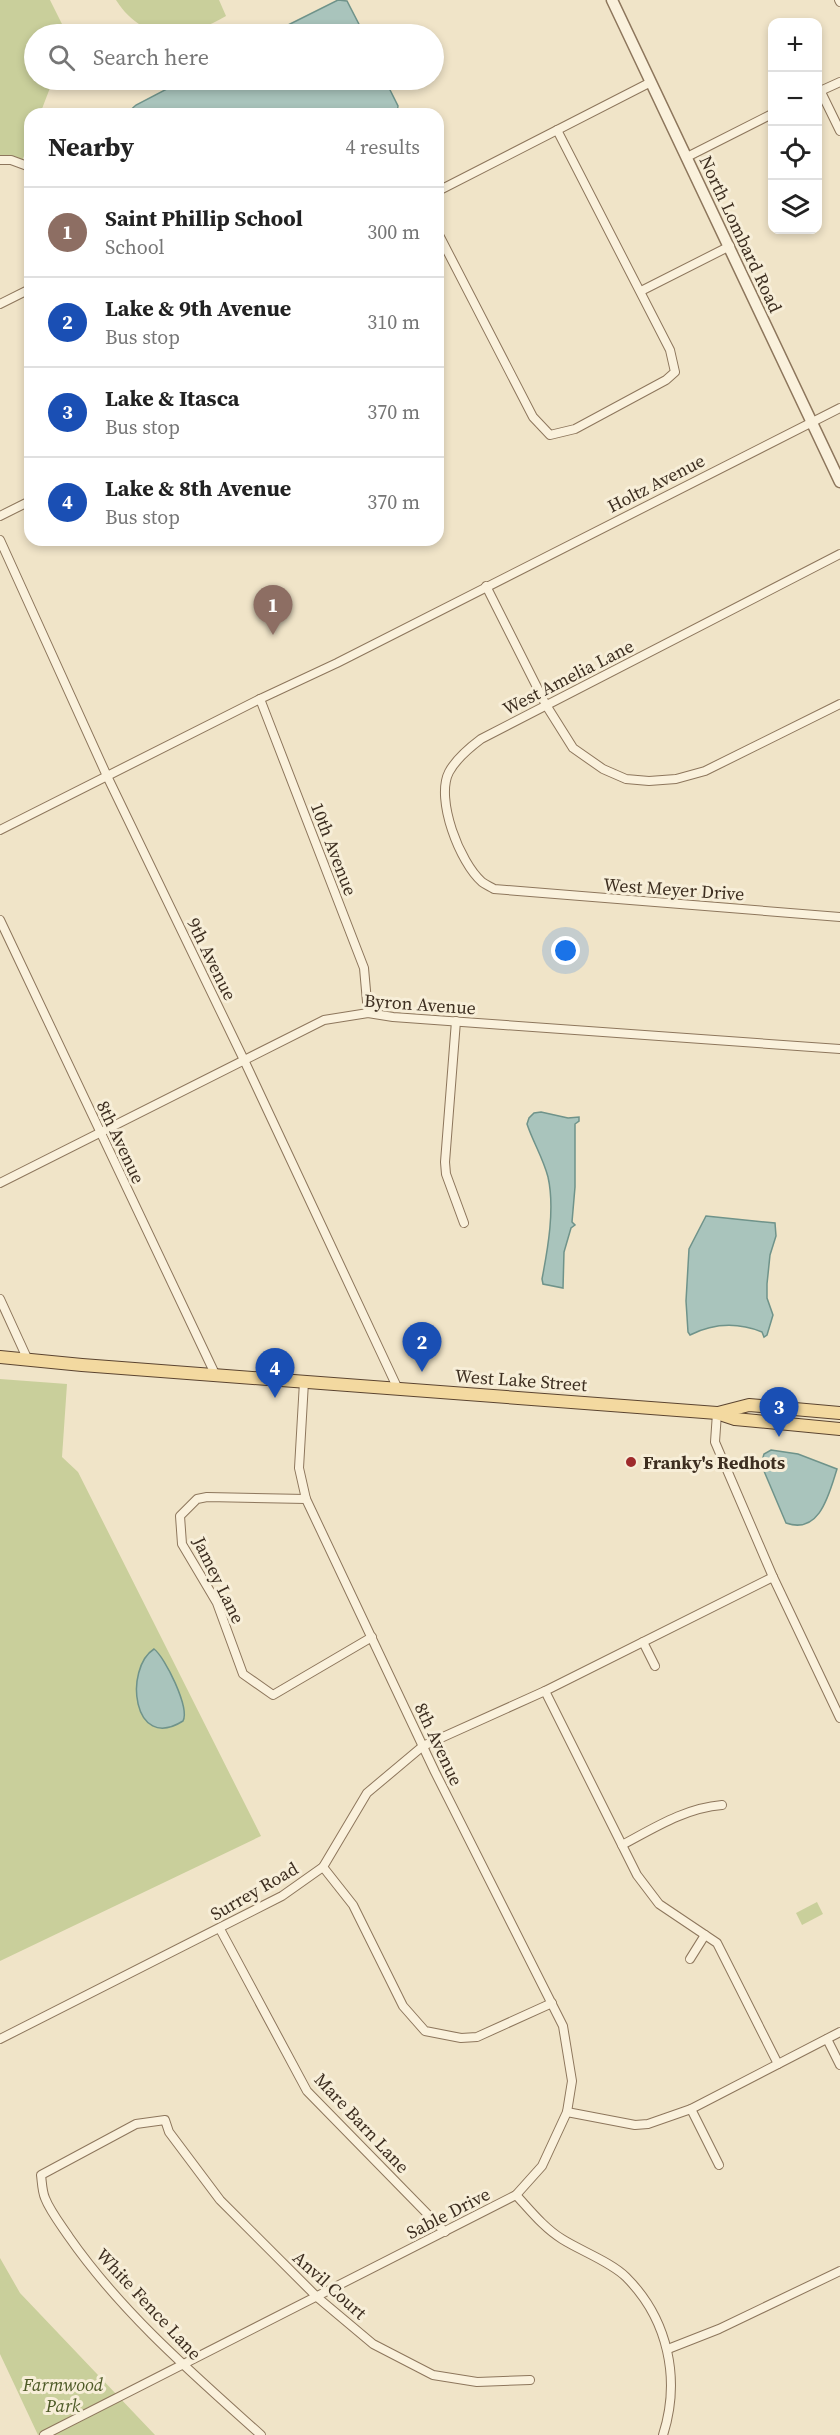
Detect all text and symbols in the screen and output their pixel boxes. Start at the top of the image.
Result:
map controls [768,18,822,234]
button: + [768,18,822,72]
search box [24,24,444,90]
icon: search [45,41,78,74]
text: Search here [93,42,209,72]
button: − [768,72,822,126]
button: locate [768,126,822,180]
text: Nearby [48,129,134,165]
text: 4 results [345,133,420,161]
street label: North Lombard Road [694,151,788,317]
button: layers [768,180,822,234]
text: Saint Phillip School [105,203,303,233]
text: 1 [62,218,73,246]
text: 300 m [367,218,420,246]
text: School [105,233,165,261]
text: Lake & 9th Avenue [105,293,291,323]
text: 2 [62,308,73,336]
text: 310 m [367,308,420,336]
text: Bus stop [105,323,180,351]
text: Lake & Itasca [105,383,239,413]
text: 3 [62,398,73,426]
text: 370 m [367,398,420,426]
text: Bus stop [105,413,180,441]
street label: Holtz Avenue [603,448,709,518]
text: Lake & 8th Avenue [105,473,291,503]
text: 4 [62,488,73,516]
text: 370 m [367,488,420,516]
text: Bus stop [105,503,180,531]
pin: 1 [254,586,292,635]
street label: West Amelia Lane [498,633,638,721]
street label: 10th Avenue [305,799,363,899]
street label: West Meyer Drive [603,872,745,906]
street label: 9th Avenue [181,914,243,1004]
your location [551,936,580,965]
street label: Byron Avenue [363,988,477,1020]
street label: 8th Avenue [91,1096,151,1188]
pin: 2 [402,1322,442,1372]
pin: 4 [256,1348,294,1398]
street label: West Lake Street [454,1363,588,1397]
pin: 3 [760,1388,798,1437]
place label: Franky's Redhots [643,1450,785,1475]
marker: Franky's Redhots [624,1455,638,1469]
street label: Jamey Lane [187,1531,251,1628]
street label: 8th Avenue [409,1698,469,1790]
street label: Surrey Road [205,1856,303,1926]
street label: Mare Barn Lane [309,2067,415,2179]
street label: Sable Drive [402,2181,494,2245]
street label: White Fence Lane [91,2243,207,2365]
street label: Anvil Court [288,2245,373,2325]
park label: Farmwood Park [22,2372,104,2418]

